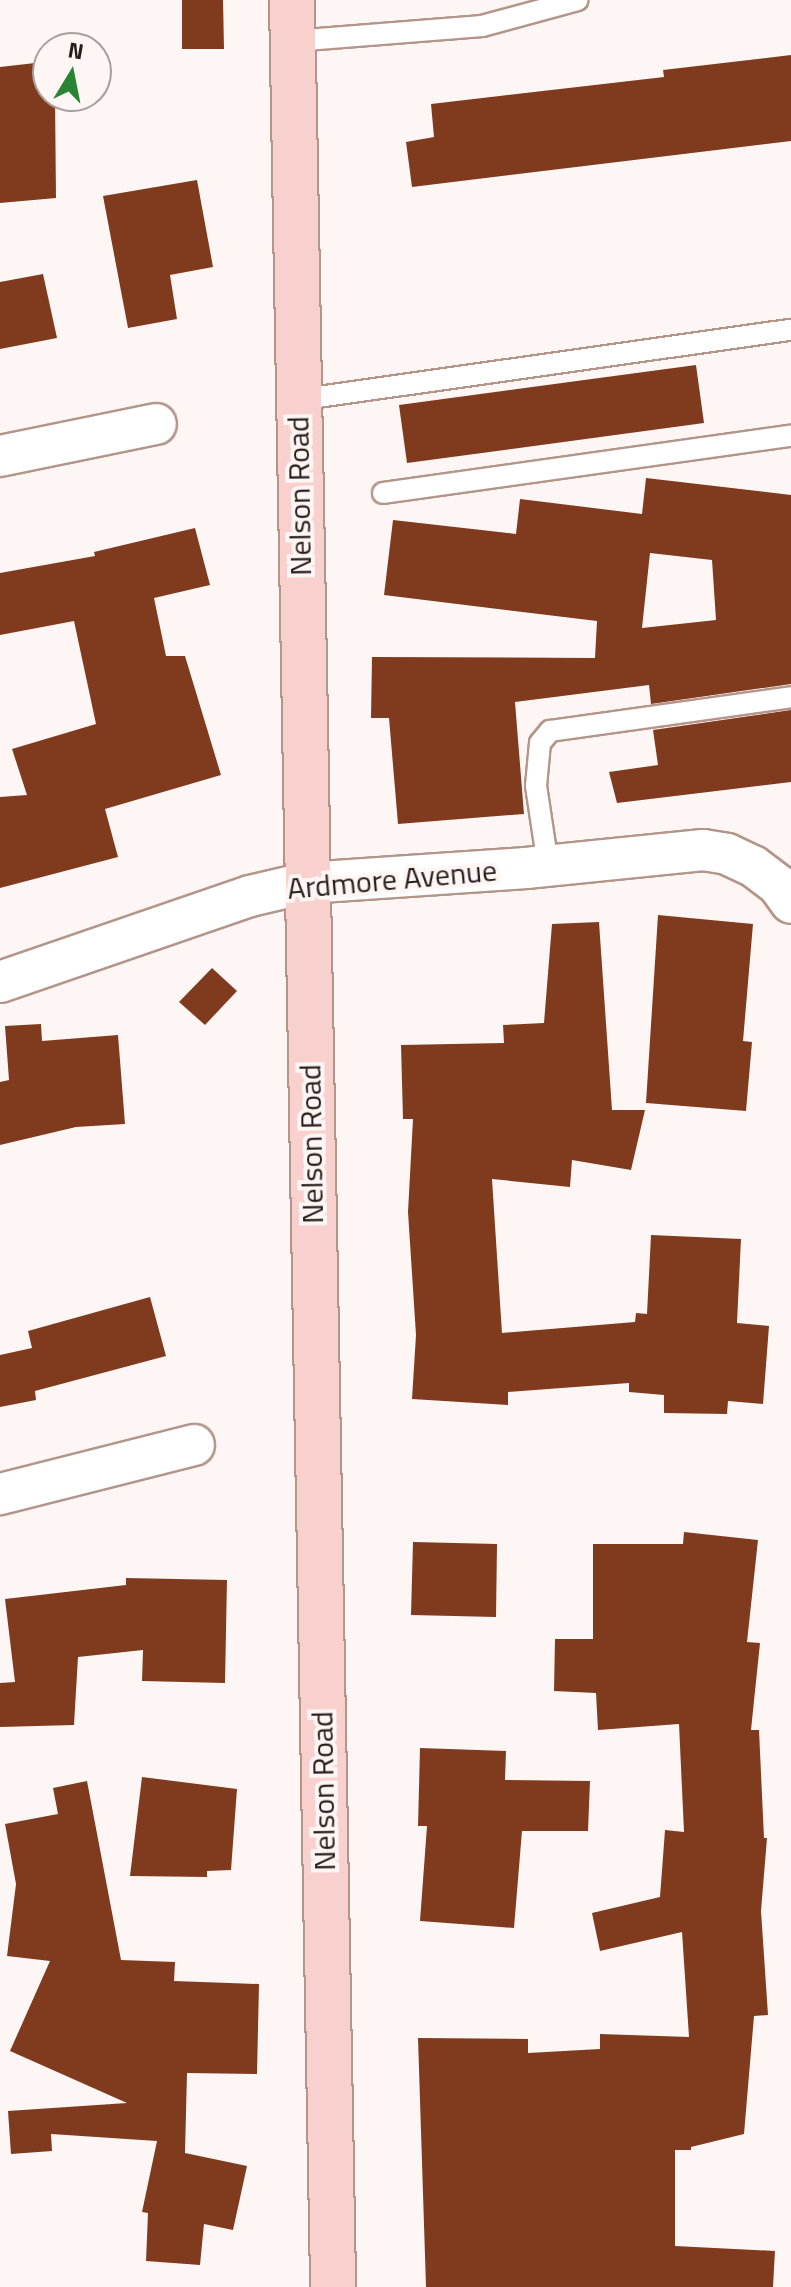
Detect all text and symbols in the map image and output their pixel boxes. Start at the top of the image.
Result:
north arrow [32,32,112,112]
text: N [65,32,86,68]
street label: Nelson Road [280,416,318,576]
street label: Ardmore Avenue [286,852,498,906]
street label: Nelson Road [292,1064,330,1224]
street label: Nelson Road [304,1711,342,1871]

